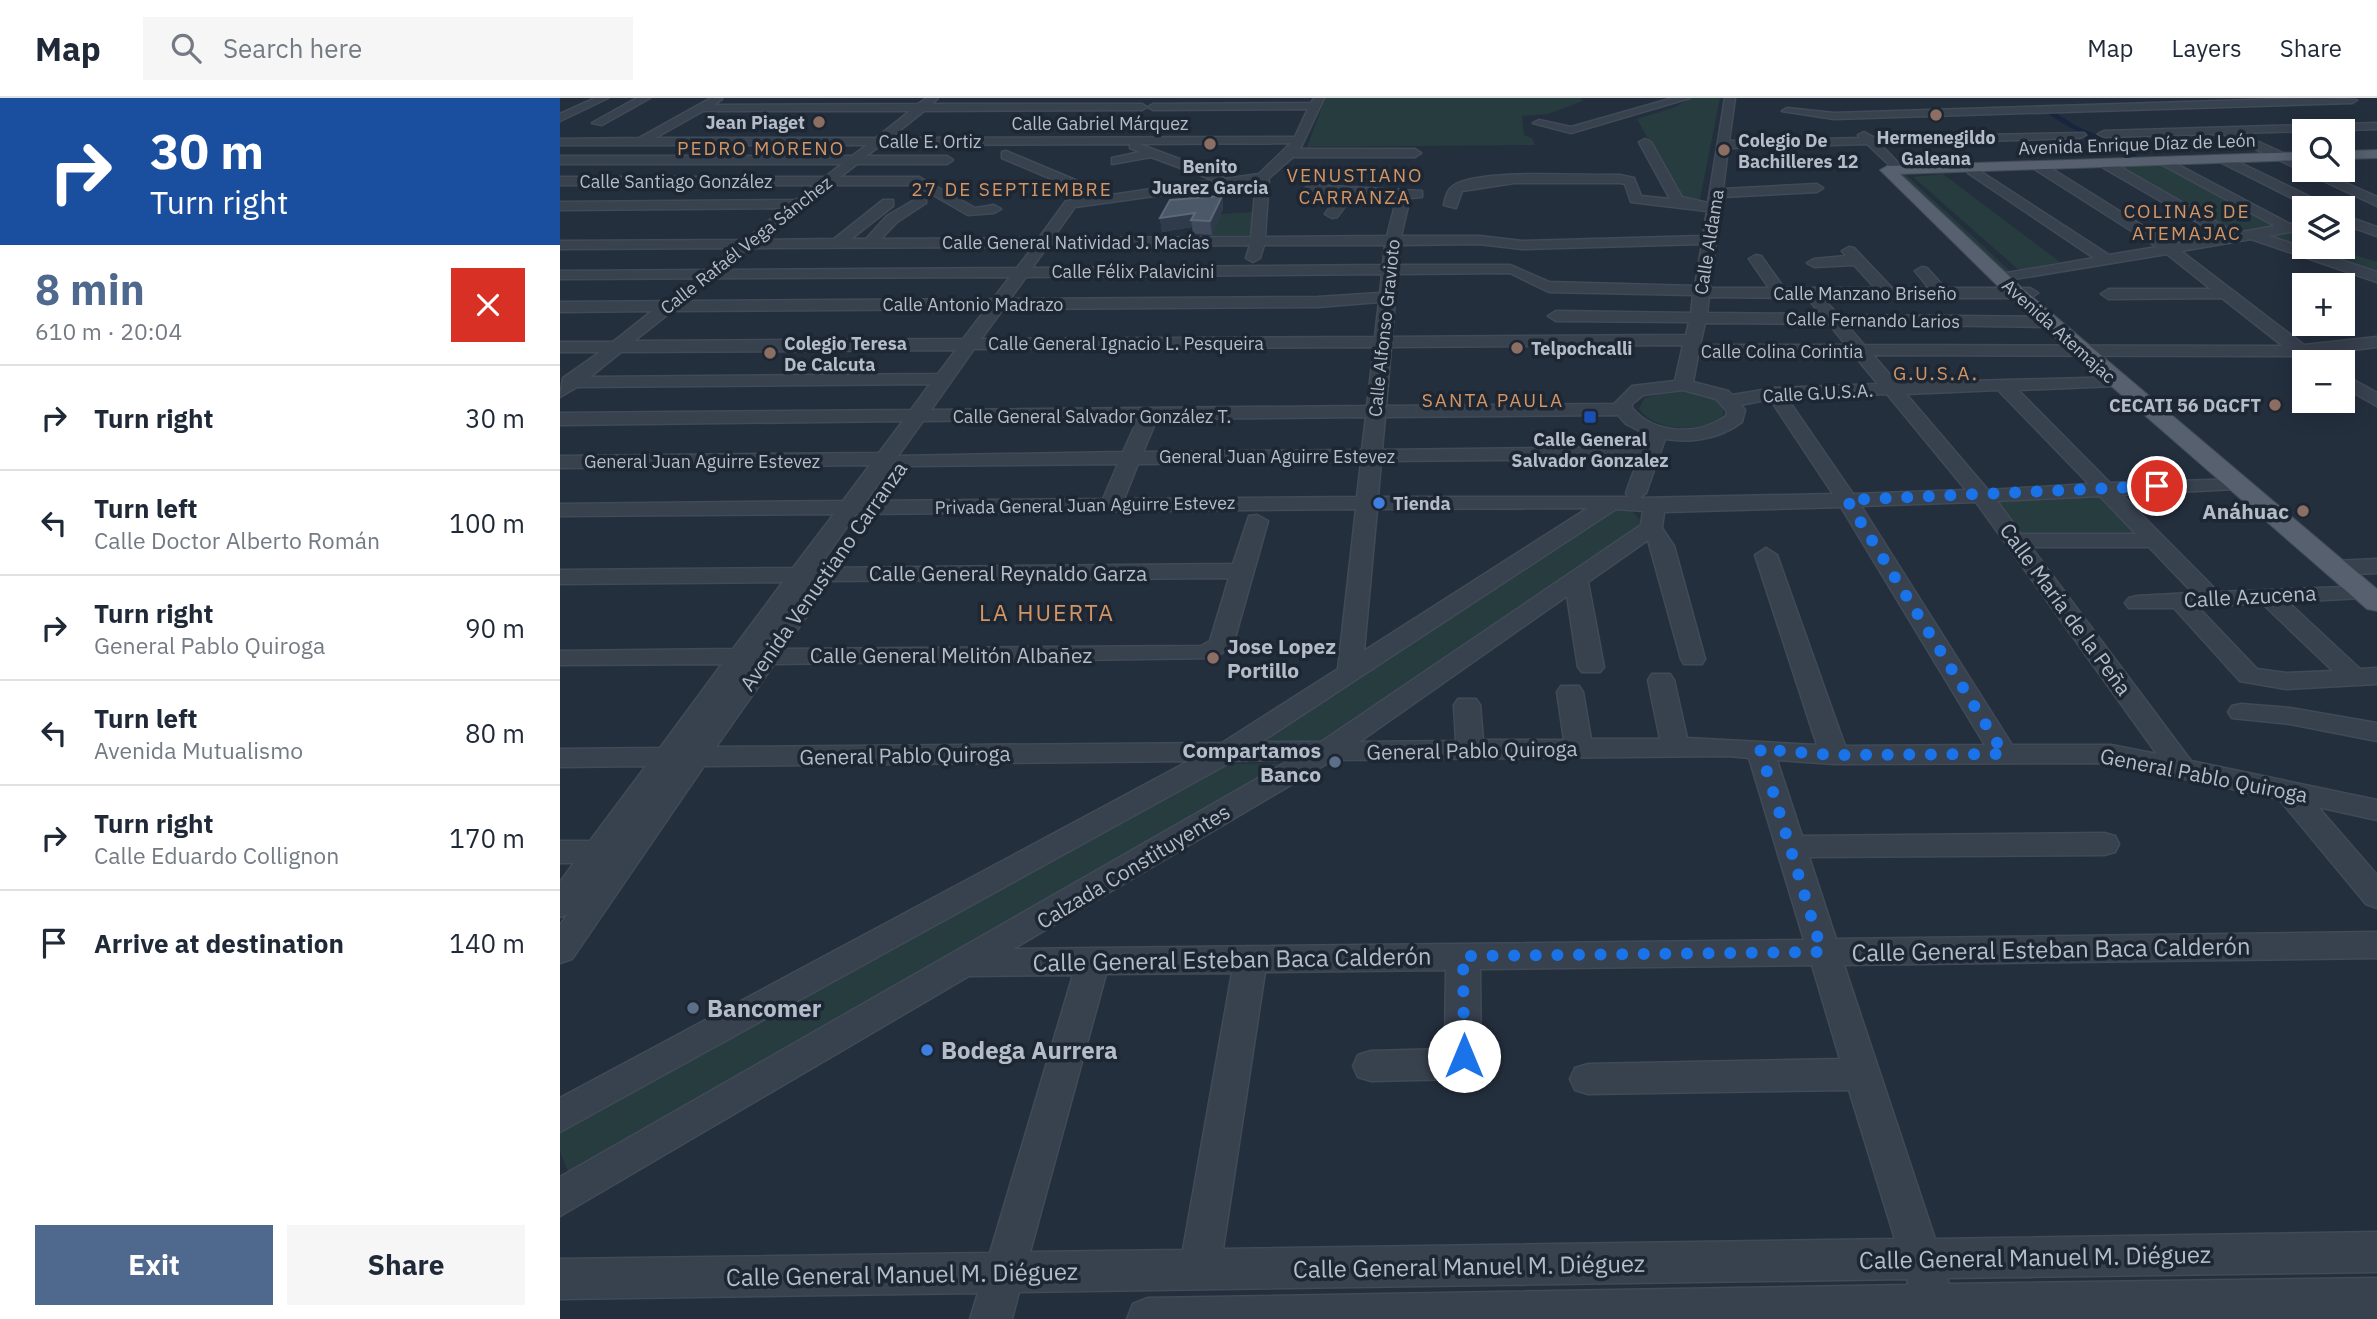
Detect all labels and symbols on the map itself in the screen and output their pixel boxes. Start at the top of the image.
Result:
marker: Hermenegildo Galeana [1928,107,1944,123]
place label: Jean Piaget [706,111,805,134]
street label: Calle Gabriel Márquez [1012,112,1188,135]
marker: Jean Piaget [811,114,827,130]
place label: Hermenegildo Galeana [1876,126,1996,170]
street label: Avenida Enrique Díaz de León [2018,128,2256,160]
place label: Colegio De Bachilleres 12 [1738,129,1859,173]
street label: Calle E. Ortiz [879,130,981,153]
district label: PEDRO MORENO [677,136,845,160]
marker: Benito Juarez Garcia [1202,136,1218,152]
marker: Colegio De Bachilleres 12 [1716,142,1732,158]
place label: Benito Juarez Garcia [1152,155,1268,199]
district label: VENUSTIANO CARRANZA [1286,163,1424,209]
street label: Calle Santiago González [580,170,772,193]
street label: Calle Rafaél Vega Sánchez [656,171,836,319]
district label: 27 DE SEPTIEMBRE [911,177,1113,201]
street label: Calle Aldama [1689,187,1729,296]
district label: COLINAS DE ATEMAJAC [2123,199,2251,245]
street label: Calle General Natividad J. Macías [942,231,1210,254]
street label: Calle Alfonso Gravioto [1363,238,1405,418]
street label: Calle Félix Palavicini [1051,260,1215,283]
street label: Avenida Atemajac [1997,274,2121,388]
street label: Calle Manzano Briseño [1773,282,1957,305]
street label: Calle Antonio Madrazo [883,293,1063,316]
street label: Calle Fernando Larios [1786,307,1960,333]
place label: Colegio Teresa De Calcuta [784,332,907,376]
street label: Calle General Ignacio L. Pesqueira [988,332,1264,355]
place label: Telpochcalli [1531,337,1633,360]
marker: Telpochcalli [1509,340,1525,356]
street label: Calle Colina Corintia [1701,340,1864,363]
marker: Colegio Teresa De Calcuta [762,345,778,361]
district label: G.U.S.A. [1893,361,1979,385]
street label: Calle G.U.S.A. [1762,379,1874,407]
district label: SANTA PAULA [1422,388,1564,412]
place label: CECATI 56 DGCFT [2109,394,2261,417]
marker: CECATI 56 DGCFT [2267,397,2283,413]
street label: Calle General Salvador González T. [953,405,1231,428]
marker: Calle General Salvador Gonzalez [1582,409,1598,425]
place label: Calle General Salvador Gonzalez [1511,428,1669,472]
street label: General Juan Aguirre Estevez [1159,445,1395,468]
street label: General Juan Aguirre Estevez [584,450,820,473]
street label: Avenida Venustiano Carranza [733,456,913,696]
pin [2127,456,2187,516]
street label: Privada General Juan Aguirre Estevez [935,491,1235,519]
place label: Tienda [1393,492,1451,515]
marker: Tienda [1371,495,1387,511]
place label: Anáhuac [2202,497,2289,525]
marker: Anáhuac [2295,503,2311,519]
street label: Calle María de la Peña [1994,517,2138,701]
street label: Calle General Reynaldo Garza [869,559,1147,587]
street label: Calle Azucena [2183,579,2317,613]
district label: LA HUERTA [979,597,1115,627]
place label: Jose Lopez Portillo [1227,632,1336,684]
street label: Calle General Melitón Albañez [810,641,1092,669]
marker: Jose Lopez Portillo [1205,650,1221,666]
street label: General Pablo Quiroga [1366,734,1578,766]
place label: Compartamos Banco [1182,736,1321,788]
street label: General Pablo Quiroga [799,739,1011,771]
street label: General Pablo Quiroga [2098,741,2310,809]
marker: Compartamos Banco [1327,754,1343,770]
street label: Calzada Constituyentes [1031,797,1235,935]
street label: Calle General Esteban Baca Calderón [1851,930,2251,968]
street label: Calle General Esteban Baca Calderón [1032,940,1432,978]
place label: Bancomer [707,992,822,1024]
marker: Bancomer [685,1000,701,1016]
position arrow [1427,1019,1501,1093]
place label: Bodega Aurrera [941,1034,1118,1066]
marker: Bodega Aurrera [919,1042,935,1058]
street label: Calle General Manuel M. Diéguez [1859,1238,2211,1276]
street label: Calle General Manuel M. Diéguez [1293,1247,1645,1285]
street label: Calle General Manuel M. Diéguez [726,1255,1078,1293]

